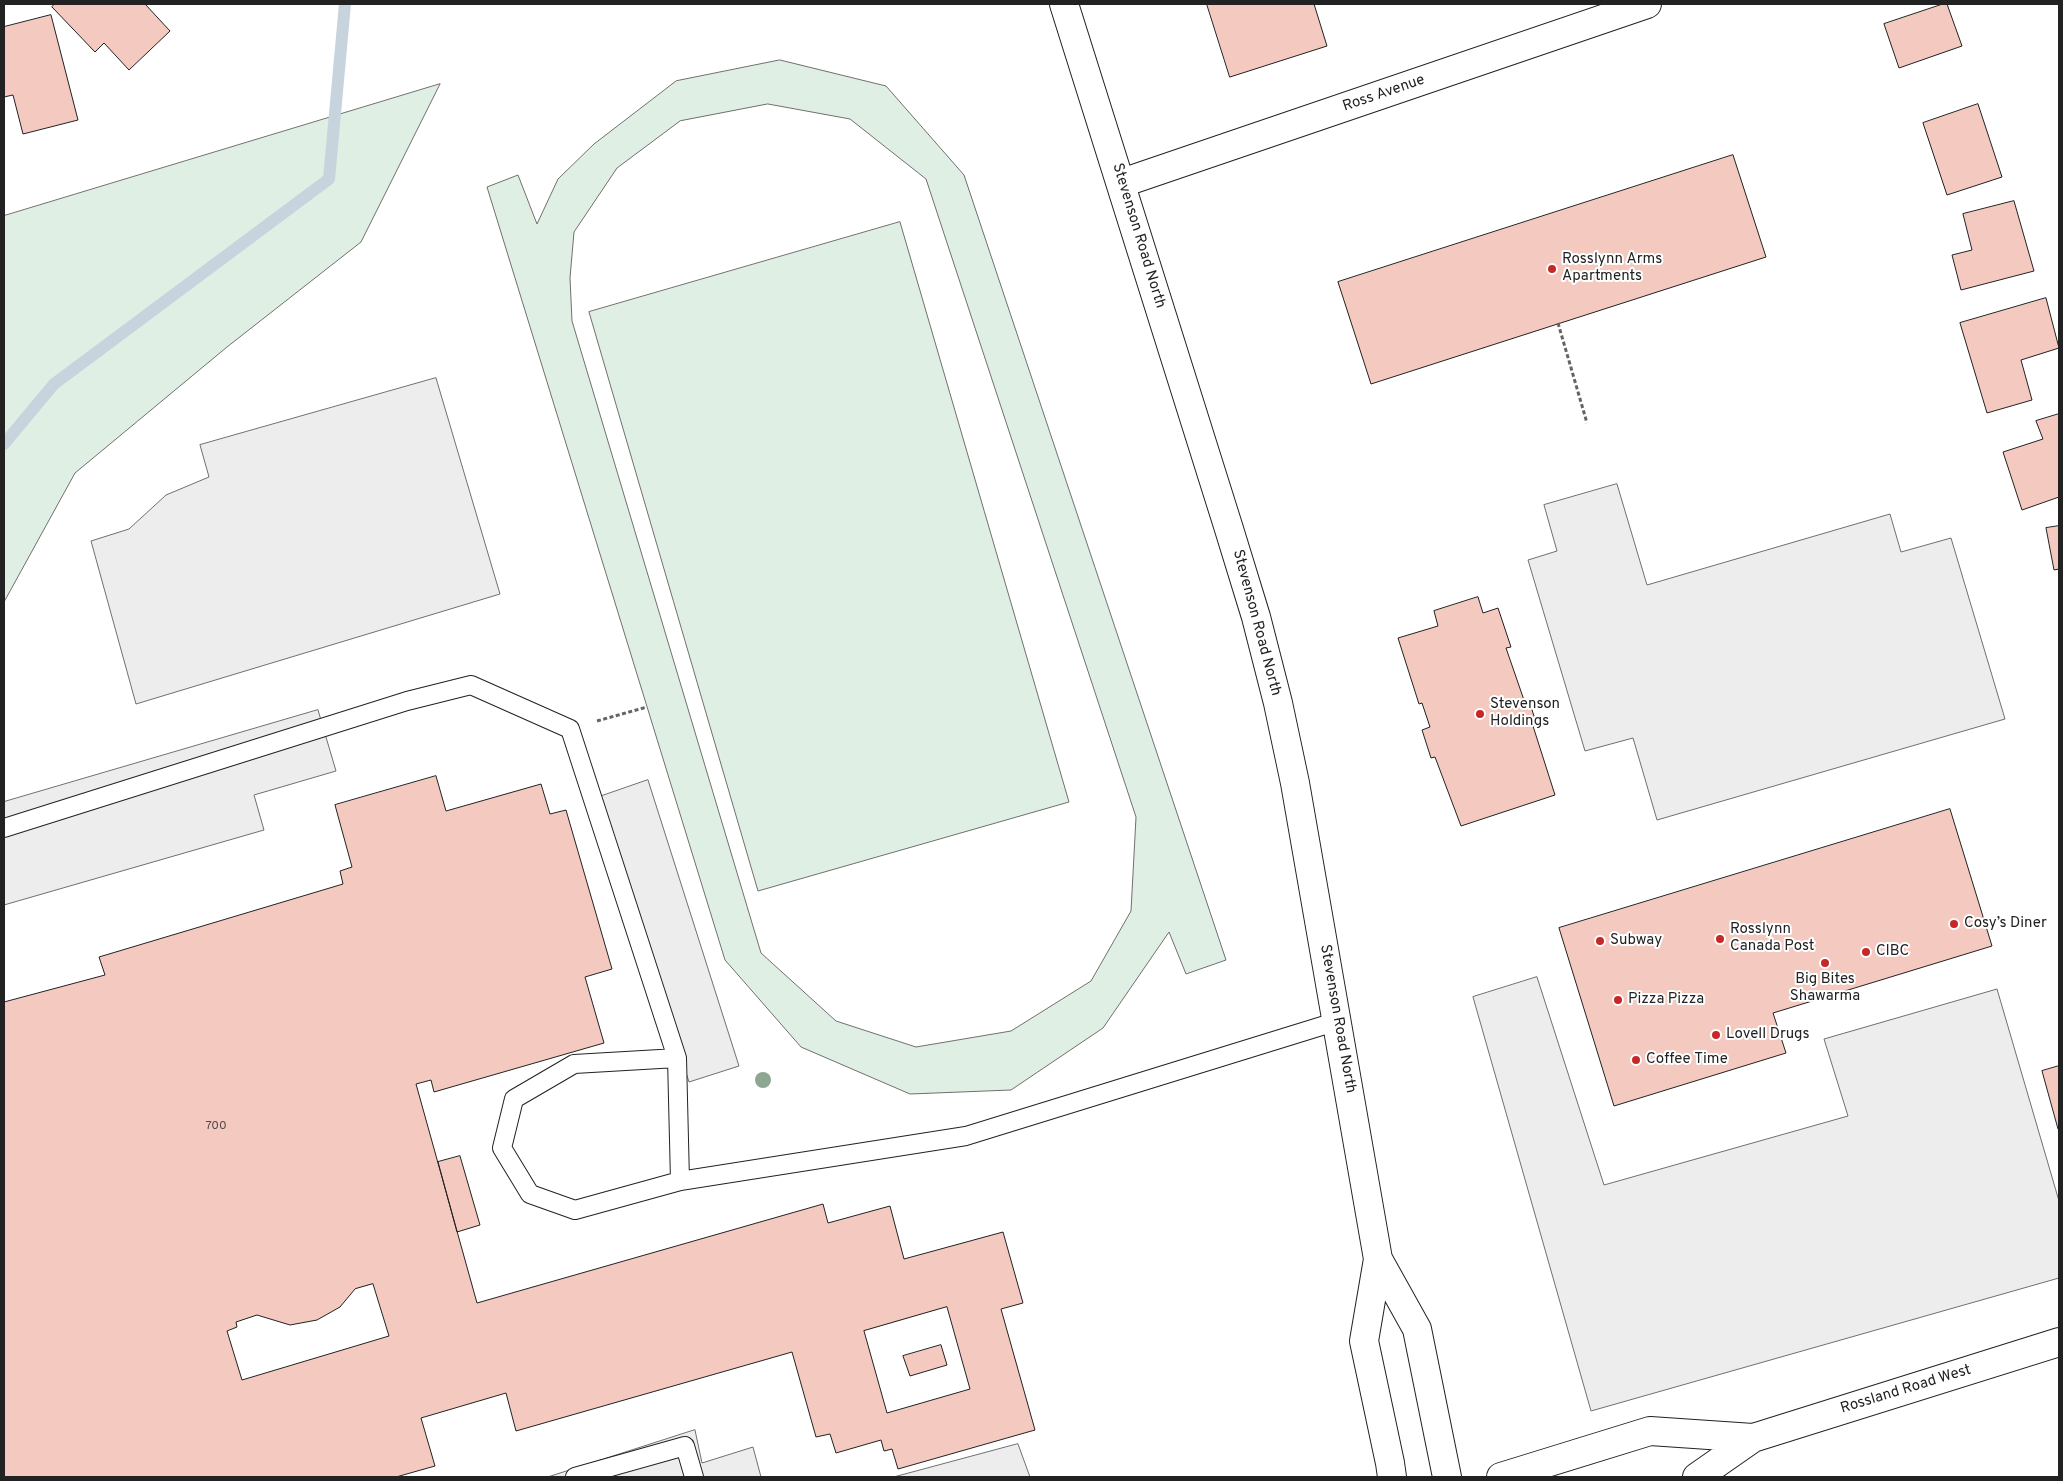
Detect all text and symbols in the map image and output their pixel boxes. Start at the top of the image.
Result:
street label: Ross Avenue [1341,72,1427,116]
street label: Stevenson Road North [1107,161,1169,311]
place label: Rosslynn Arms Apartments [1562,251,1662,286]
marker: Rosslynn Arms Apartments [1546,263,1558,275]
street label: Stevenson Road North [1228,548,1284,698]
place label: Stevenson Holdings [1490,696,1560,731]
marker: Stevenson Holdings [1474,708,1486,720]
place label: Cosy’s Diner [1964,915,2047,933]
marker: Cosy’s Diner [1948,918,1960,930]
place label: Rosslynn Canada Post [1730,921,1815,956]
place label: Subway [1610,932,1662,950]
marker: Rosslynn Canada Post [1714,933,1726,945]
marker: Subway [1594,935,1606,947]
street label: Stevenson Road North [1315,943,1359,1095]
place label: CIBC [1876,943,1909,961]
marker: CIBC [1860,946,1872,958]
marker: Big Bites Shawarma [1819,957,1831,969]
place label: Big Bites Shawarma [1790,971,1860,1006]
place label: Pizza Pizza [1628,991,1704,1009]
marker: Pizza Pizza [1612,994,1624,1006]
place label: Lovell Drugs [1726,1026,1810,1044]
marker: Lovell Drugs [1710,1029,1722,1041]
place label: Coffee Time [1646,1051,1728,1069]
marker: Coffee Time [1630,1054,1642,1066]
house number: 700 [205,1120,227,1134]
street label: Rossland Road West [1839,1362,1973,1418]

